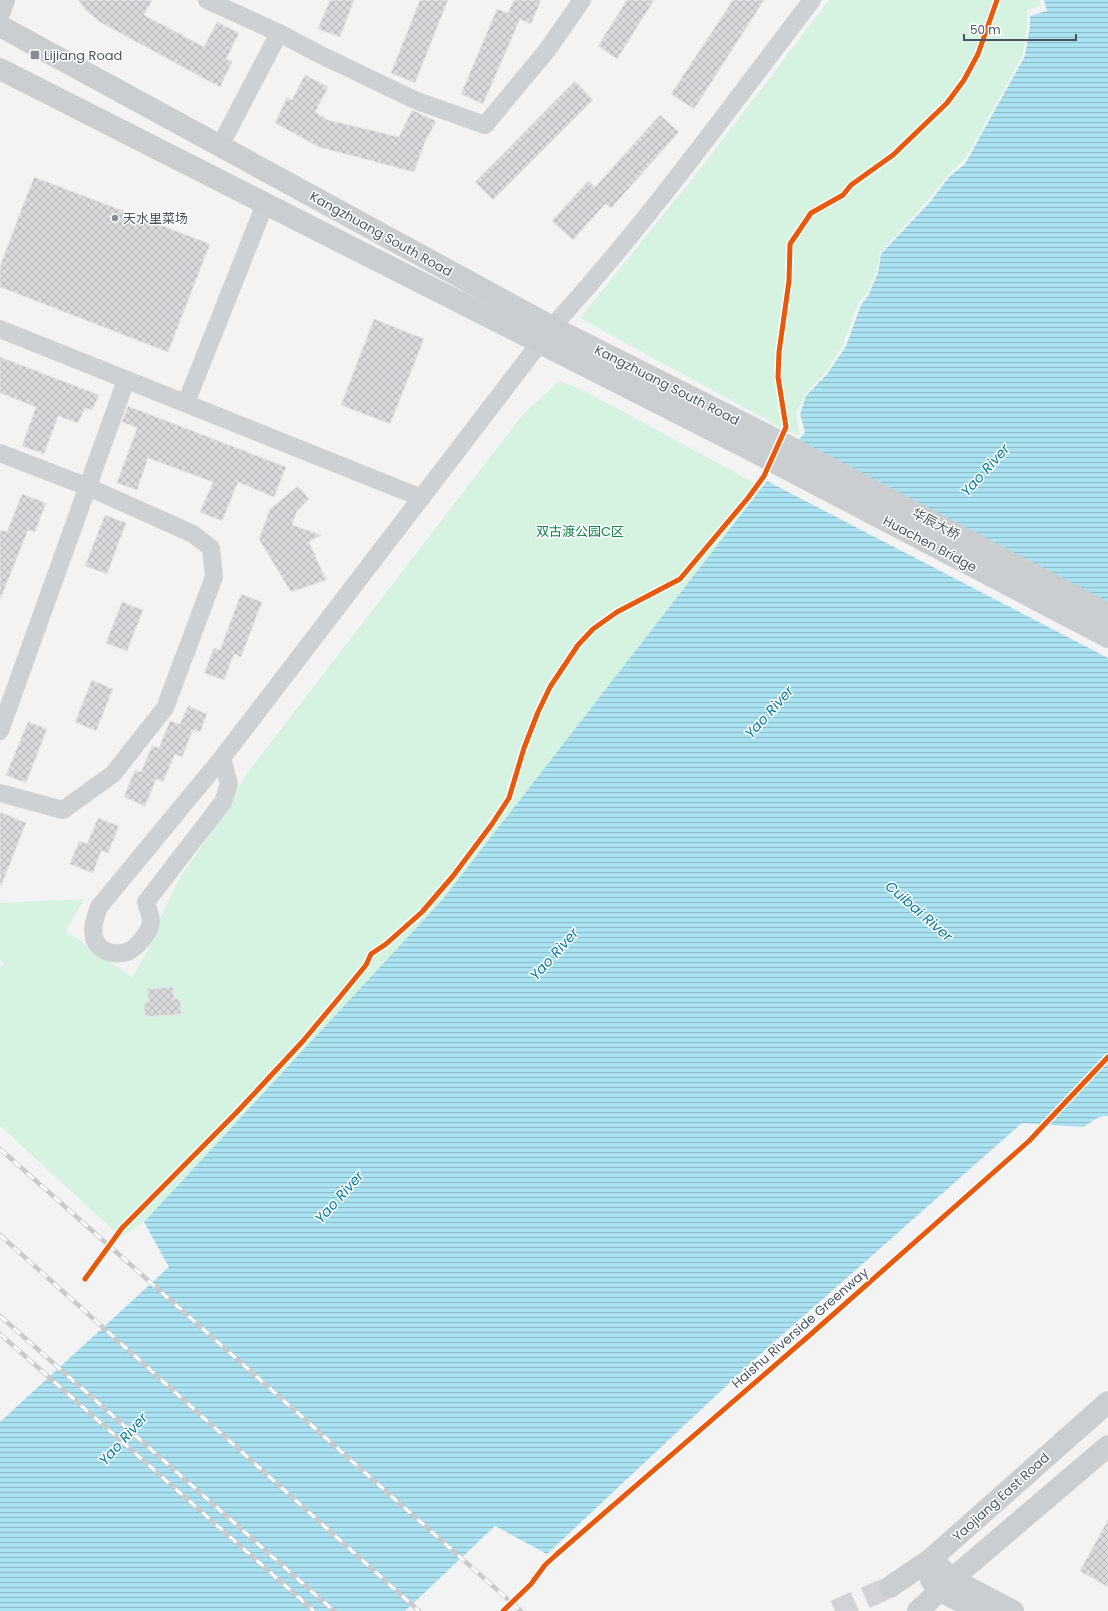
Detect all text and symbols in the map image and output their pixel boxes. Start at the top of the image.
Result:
scale bar [964,16,1076,42]
text: 50 m [970,21,1001,38]
place label: Lijiang Road [44,46,122,65]
marker: Lijiang Road [29,49,41,61]
street label: Kangzhuang South Road [306,187,456,281]
place label: 天水里菜场 [123,209,188,228]
marker: 天水里菜场 [110,213,120,223]
street label: Kangzhuang South Road [591,340,743,430]
water label: Yao River [956,439,1015,501]
street label: 华辰大桥 [909,503,963,545]
street label: Huachen Bridge [880,511,980,577]
park label: 双古渡公园C区 [536,522,624,541]
water label: Yao River [740,681,799,743]
water label: Cuibai River [881,876,958,946]
water label: Yao River [525,923,584,985]
water label: Yao River [310,1166,369,1228]
street label: Haishu Riverside Greenway [727,1263,873,1393]
water label: Yao River [94,1408,153,1470]
street label: Yaojiang East Road [948,1448,1054,1546]

